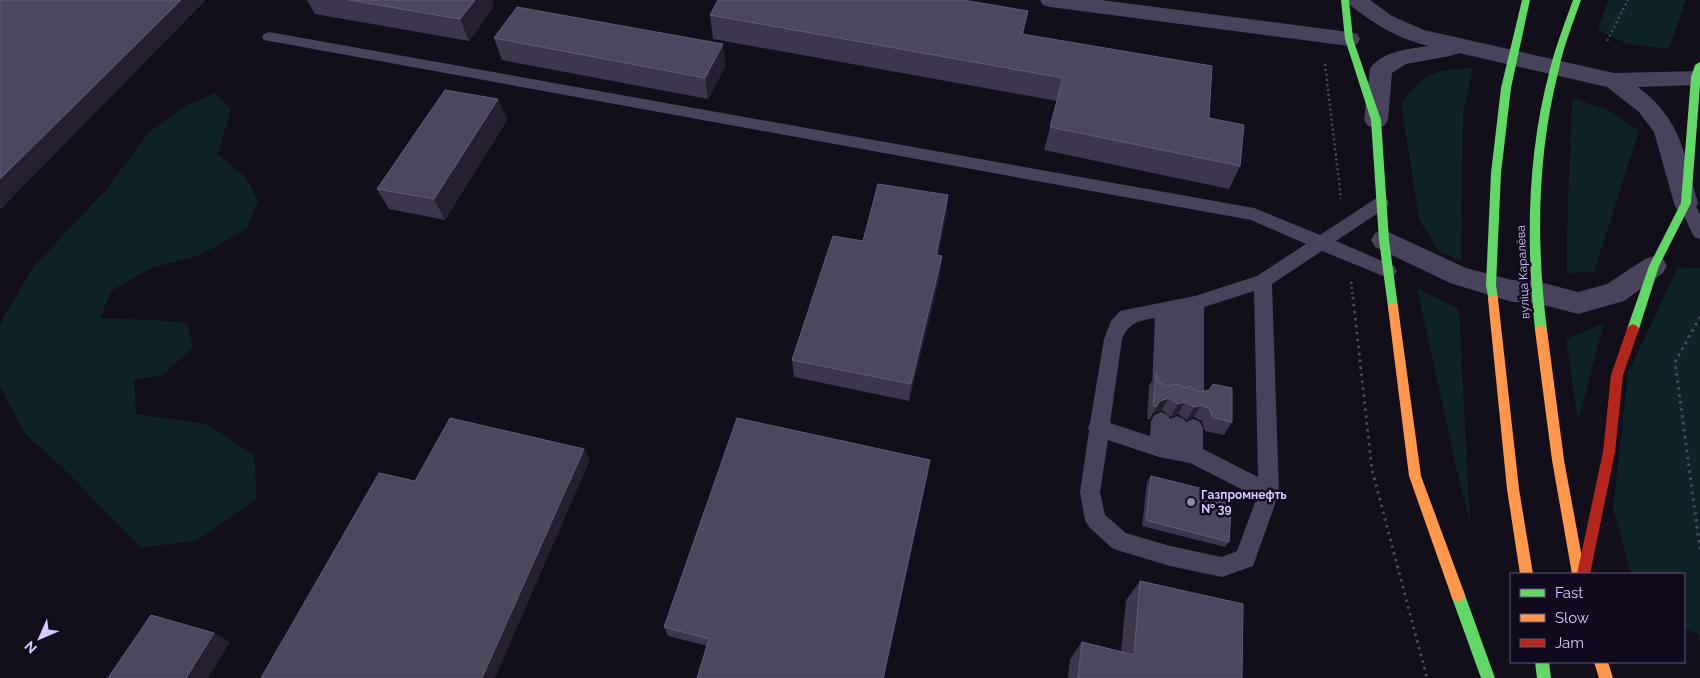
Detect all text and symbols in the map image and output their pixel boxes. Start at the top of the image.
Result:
street label: вуліца Каралёва [1514,225,1532,319]
place label: Газпромнефть № 39 [1201,488,1287,516]
marker: Газпромнефть № 39 [1185,496,1197,508]
legend [1510,573,1685,663]
text: Fast [1555,584,1583,602]
text: Slow [1555,609,1589,627]
north arrow [15,613,65,663]
text: Jam [1555,634,1584,652]
text: N [21,638,40,657]

